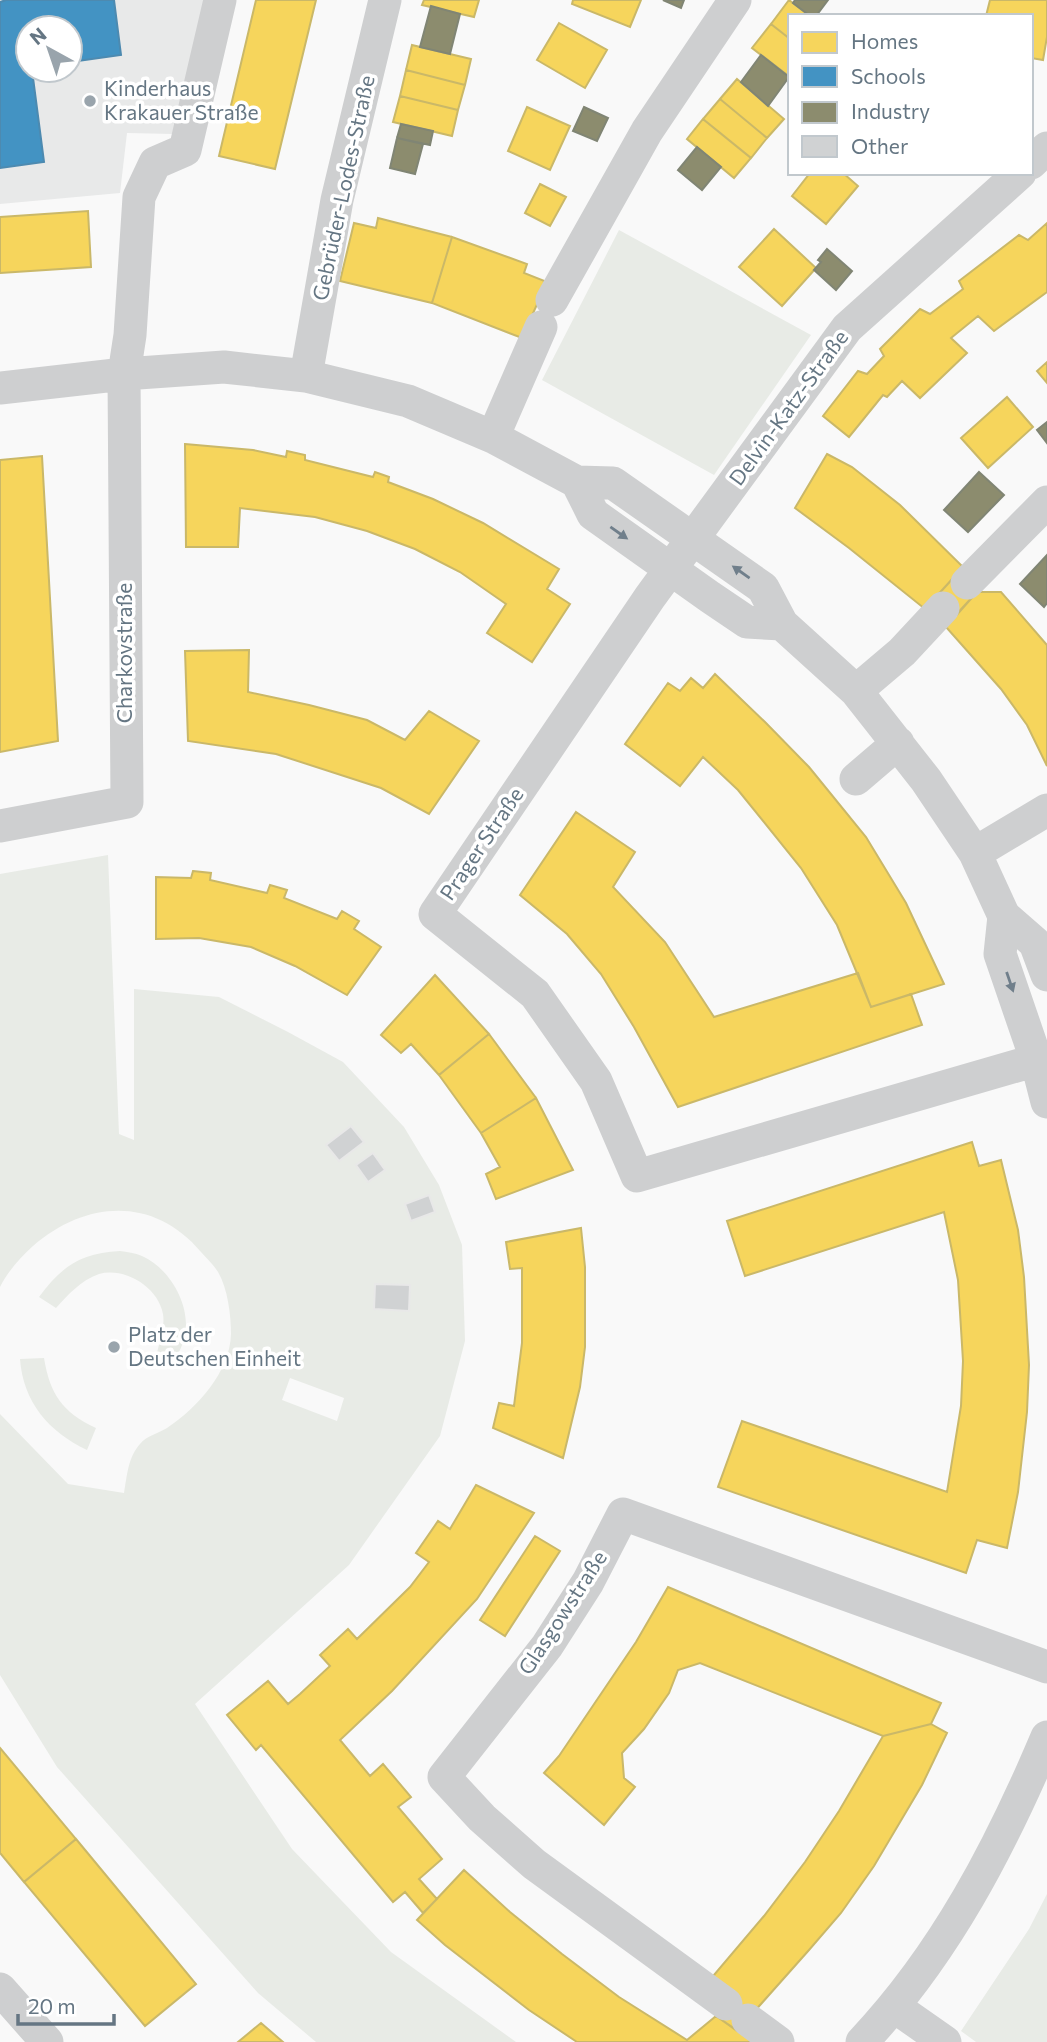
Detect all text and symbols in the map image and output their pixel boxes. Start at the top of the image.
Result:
north arrow [14,14,84,84]
legend [788,14,1033,175]
text: N [25,22,51,49]
text: Homes [851,28,918,53]
text: Schools [851,63,926,88]
street label: Gebrüder-Lodes-Straße [306,73,379,302]
place label: Kinderhaus Krakauer Straße [104,75,259,124]
marker: Kinderhaus Krakauer Straße [82,93,98,109]
text: Industry [851,98,930,123]
text: Other [851,133,908,158]
street label: Delvin-Katz-Straße [723,325,852,490]
one-way arrow [610,526,628,540]
one-way arrow [732,565,750,579]
street label: Charkovstraße [111,583,136,723]
street label: Prager Straße [434,782,528,904]
one-way arrow [1005,972,1016,993]
place label: Platz der Deutschen Einheit [128,1321,301,1370]
marker: Platz der Deutschen Einheit [106,1339,122,1355]
street label: Glasgowstraße [512,1546,611,1679]
scale bar [18,1982,114,2026]
text: 20 m [28,1993,76,2018]

